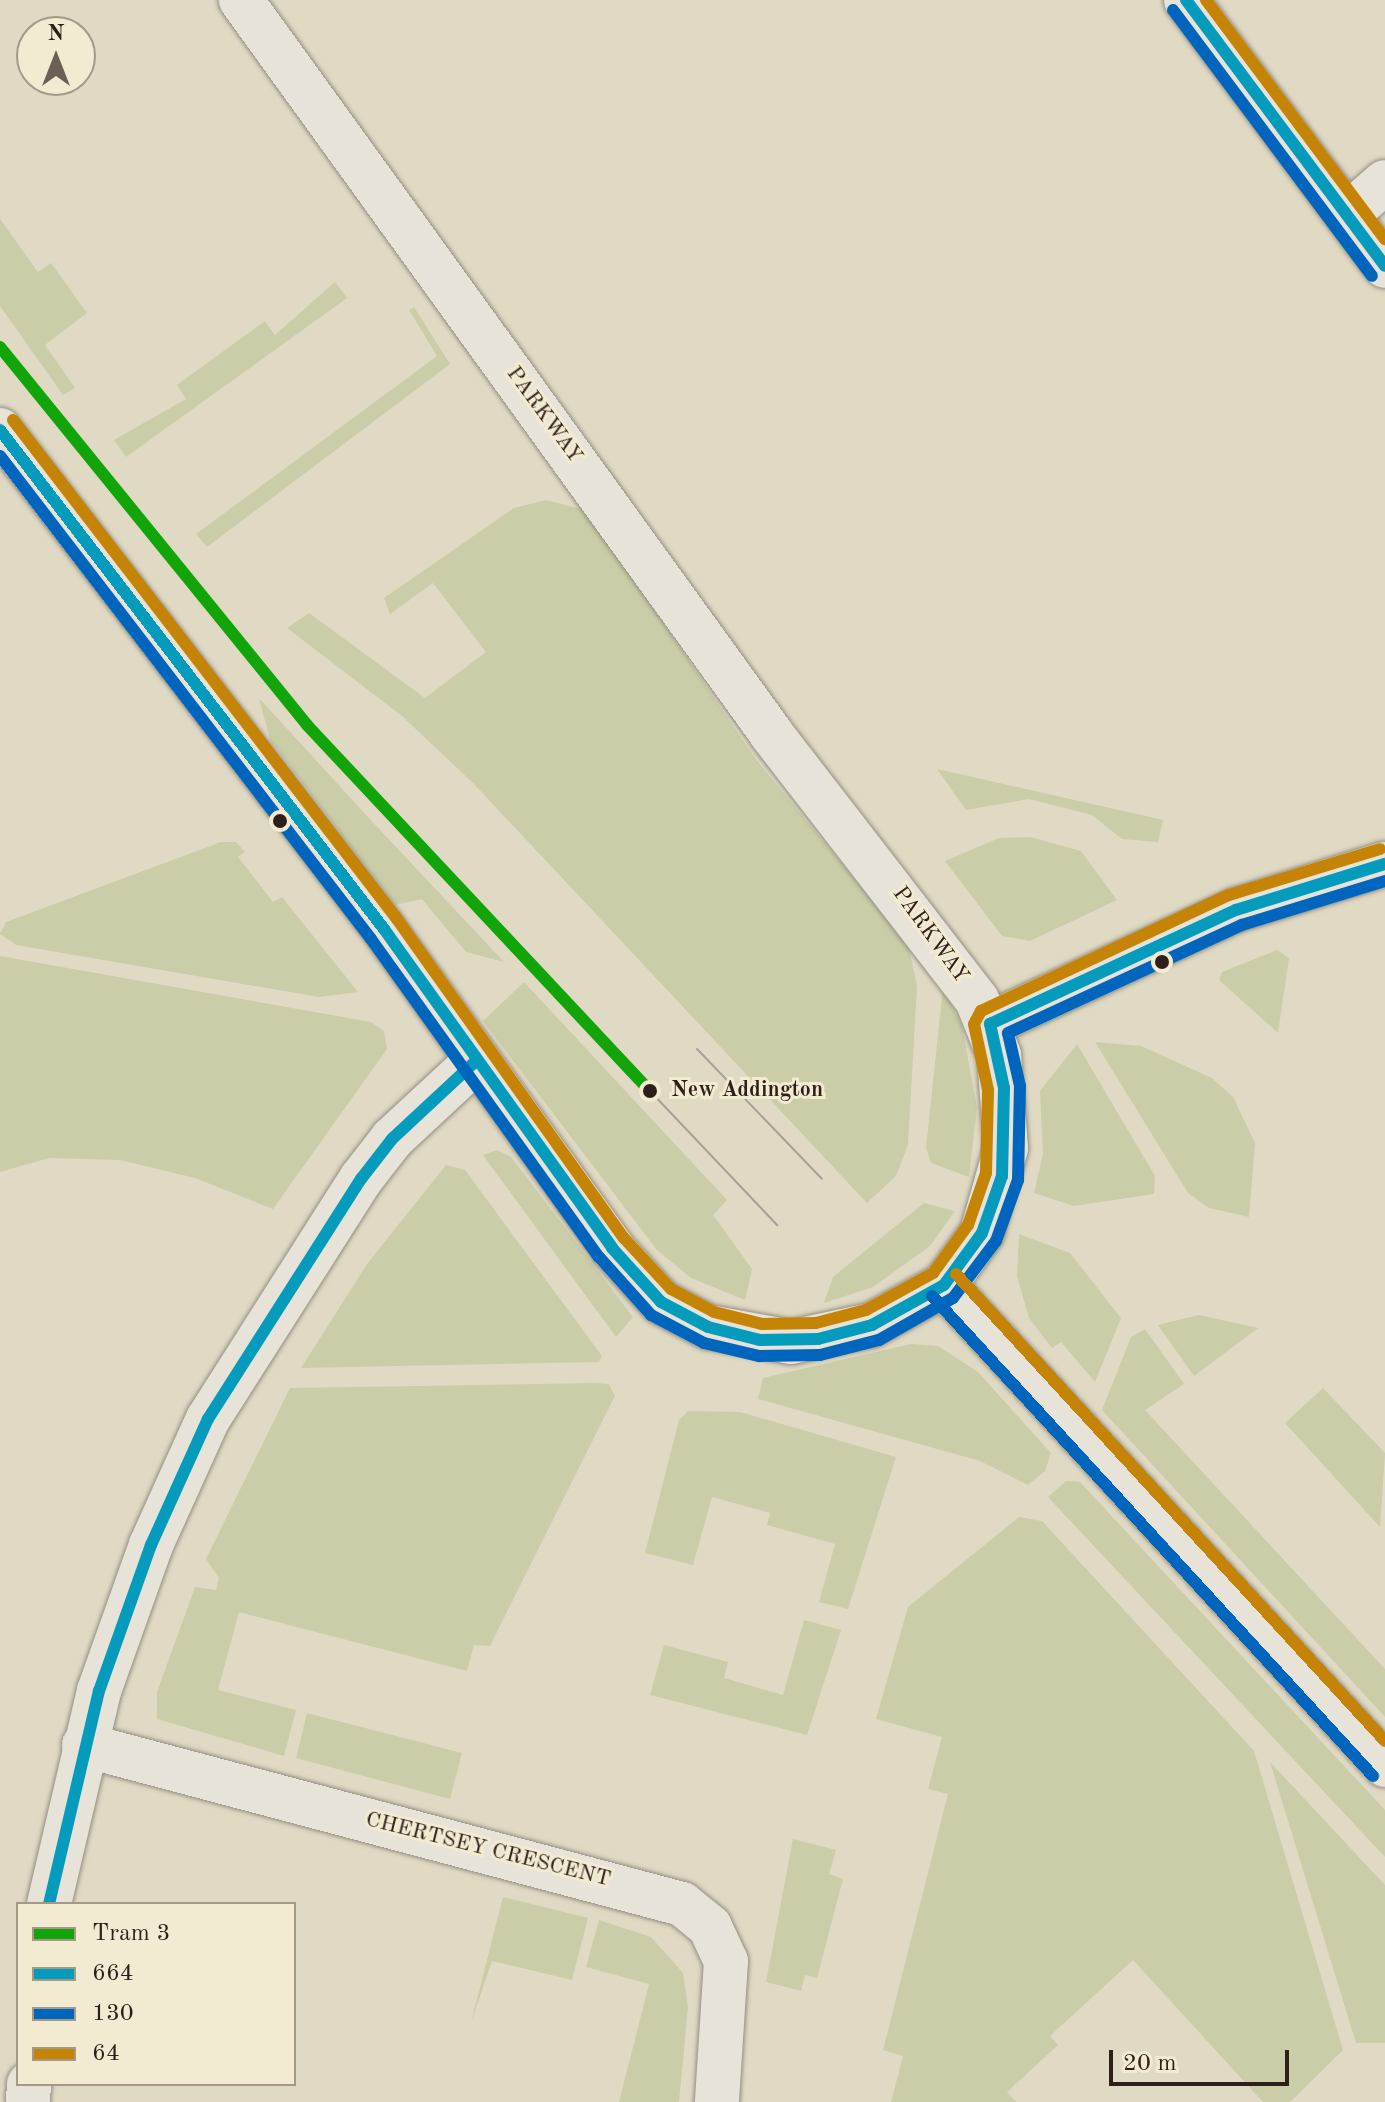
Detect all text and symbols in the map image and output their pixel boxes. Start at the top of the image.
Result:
north arrow [16,16,96,96]
text: N [48,23,64,45]
street label: PARKWAY [500,361,588,469]
unlabelled marker [272,813,288,829]
street label: PARKWAY [886,881,974,989]
unlabelled marker [1154,954,1170,970]
marker: New Addington [636,1077,664,1105]
place label: New Addington [671,1078,823,1104]
street label: CHERTSEY CRESCENT [363,1807,613,1893]
legend [16,1902,296,2086]
text: Tram 3 [92,1922,171,1946]
text: 664 [92,1962,134,1986]
text: 130 [92,2002,134,2026]
scale bar [1113,2034,1293,2084]
text: 64 [92,2042,120,2066]
text: 20 m [1123,2052,1177,2076]

